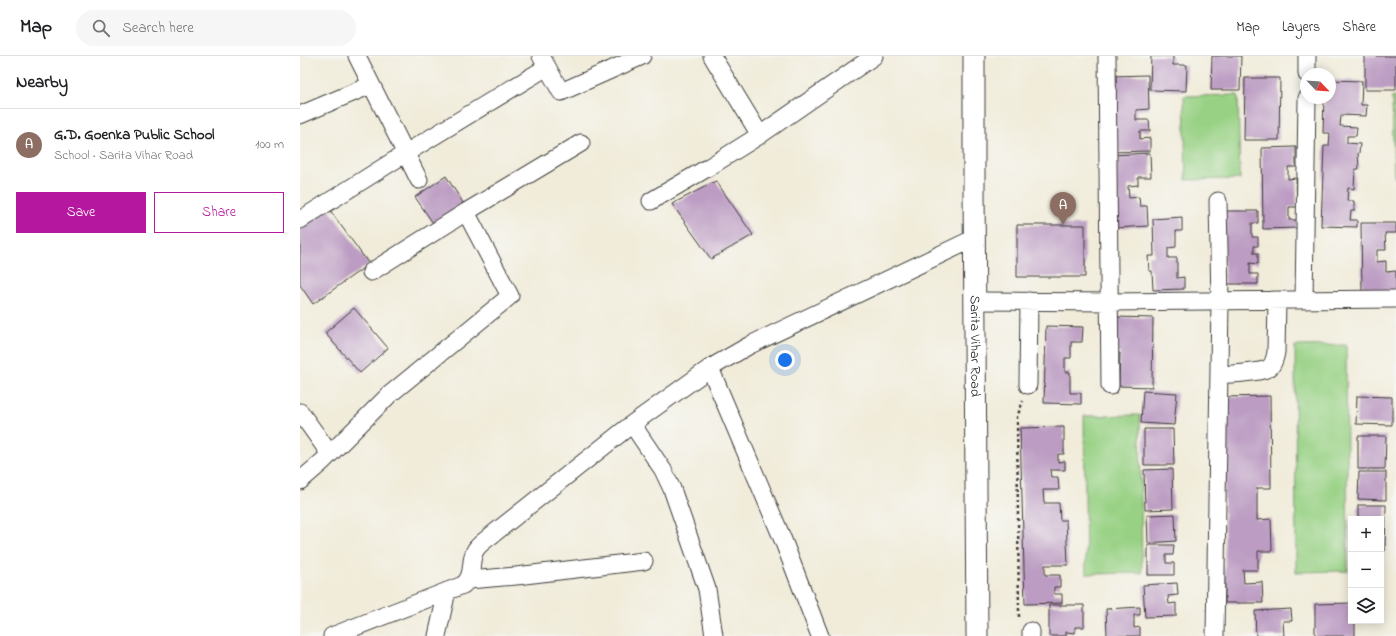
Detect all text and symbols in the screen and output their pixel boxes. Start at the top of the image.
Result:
search box [76,10,356,46]
text: Map [20,14,52,41]
icon: search [90,17,112,39]
text: Search here [122,17,194,39]
text: Map [1236,17,1260,38]
text: Layers [1282,17,1320,38]
text: Share [1342,17,1376,38]
north arrow [1300,68,1336,104]
text: Nearby [16,70,68,95]
text: G.D. Goenka Public School [54,124,215,146]
text: A [25,135,33,154]
text: 100 m [255,135,284,154]
text: School · Sarita Vihar Road [54,146,193,165]
button: Save [16,192,146,233]
button: Share [154,192,284,233]
pin: A [1050,192,1076,225]
street label: Sarita Vihar Road [964,295,986,397]
your location [775,350,795,370]
map controls [1348,516,1384,624]
button: + [1348,516,1384,552]
button: − [1348,552,1384,588]
button: layers [1348,588,1384,624]

